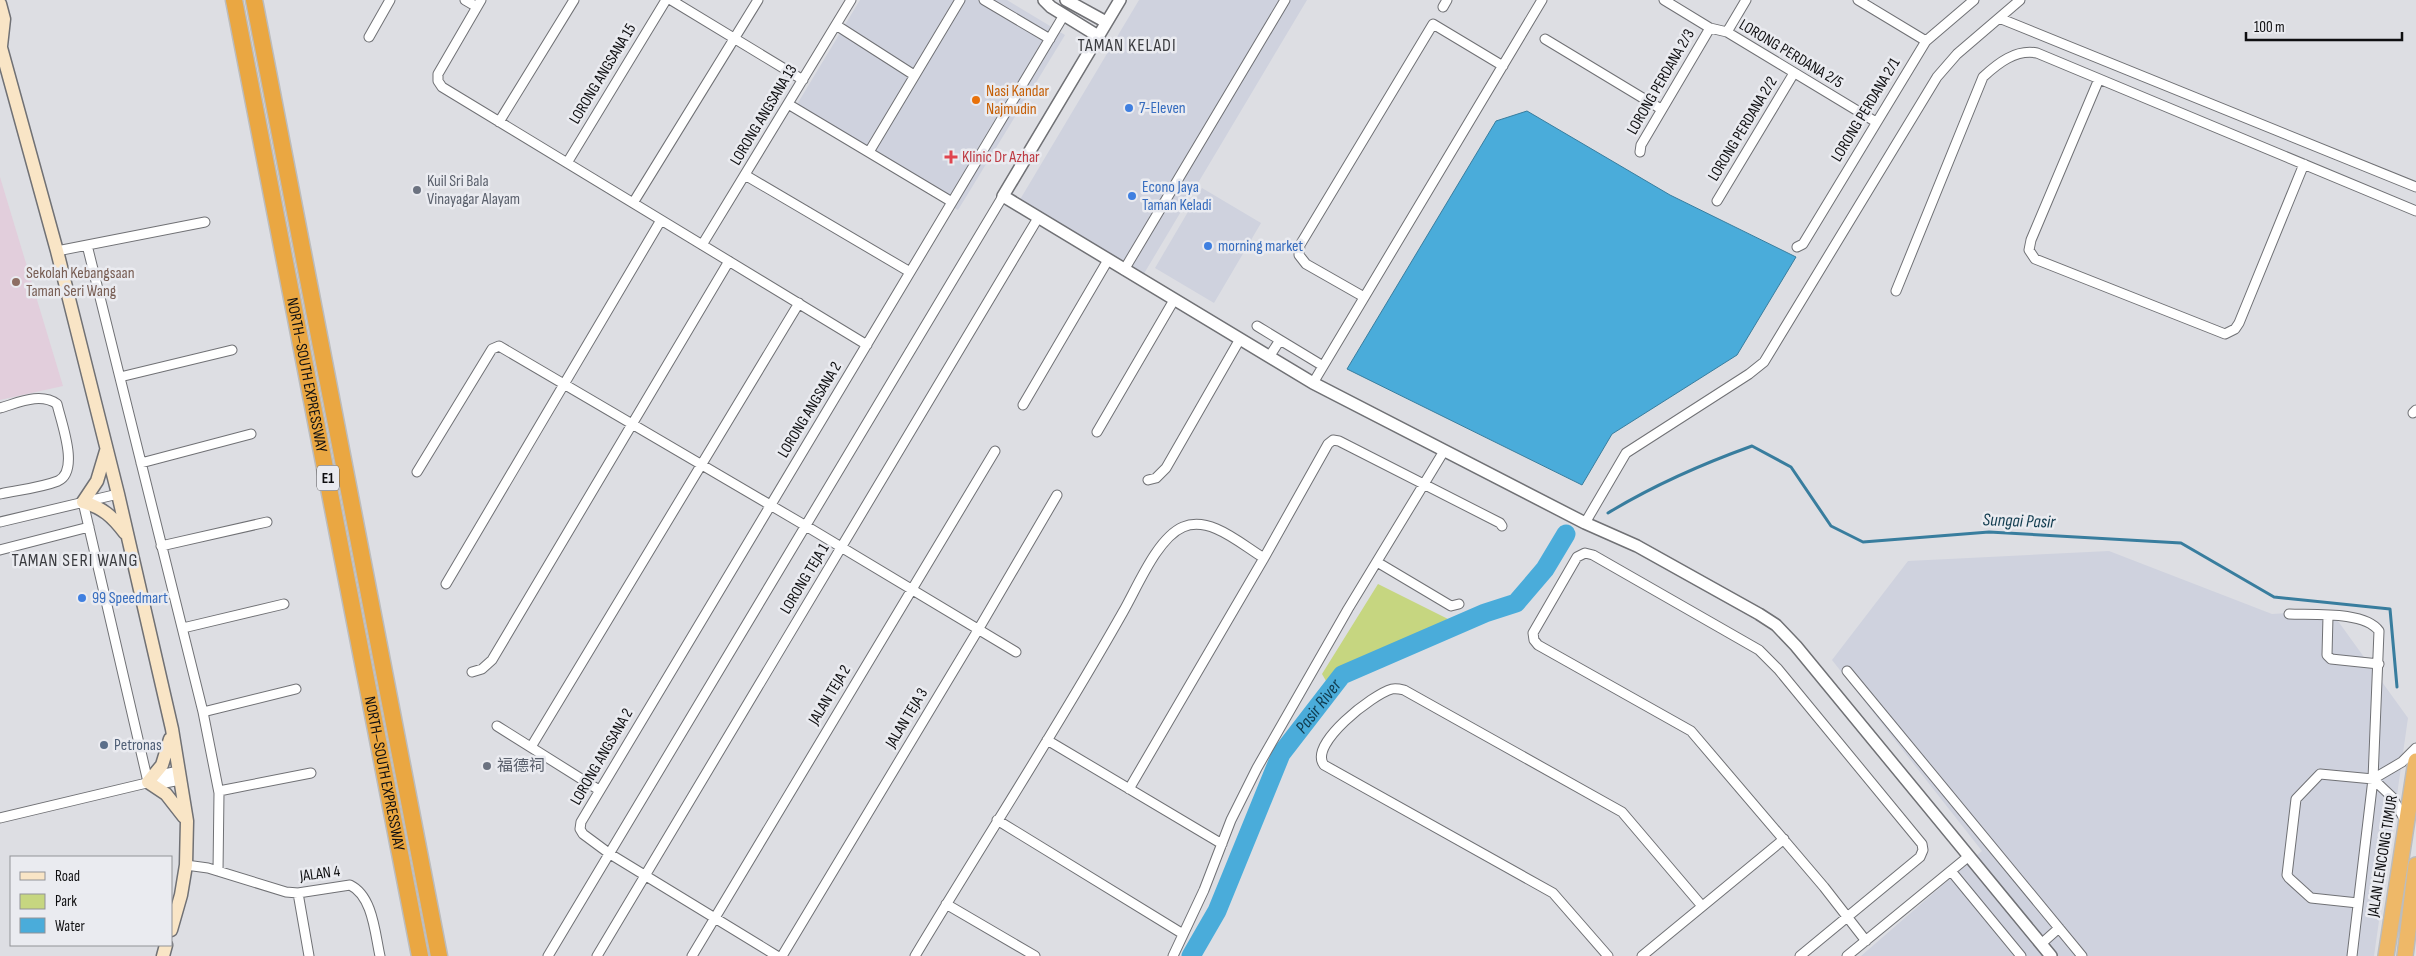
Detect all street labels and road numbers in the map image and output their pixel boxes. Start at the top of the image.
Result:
street label: LORONG PERDANA 2/5 [1735,15,1847,93]
street label: LORONG ANGSANA 15 [566,20,640,128]
street label: LORONG PERDANA 2/3 [1623,26,1699,138]
street label: LORONG PERDANA 2/1 [1828,54,1905,165]
street label: LORONG ANGSANA 13 [727,61,801,169]
street label: LORONG PERDANA 2/2 [1704,73,1782,185]
street label: NORTH–SOUTH EXPRESSWAY [283,296,331,454]
street label: LORONG ANGSANA 2 [774,359,846,461]
road number: E1 [317,466,339,490]
street label: LORONG TEJA 1 [777,540,834,618]
street label: JALAN TEJA 2 [804,662,855,729]
street label: JALAN TEJA 3 [881,685,932,752]
street label: NORTH–SOUTH EXPRESSWAY [360,695,409,853]
street label: LORONG ANGSANA 2 [567,705,637,809]
street label: JALAN LENCONG TIMUR [2364,794,2402,919]
street label: JALAN 4 [298,862,342,886]

